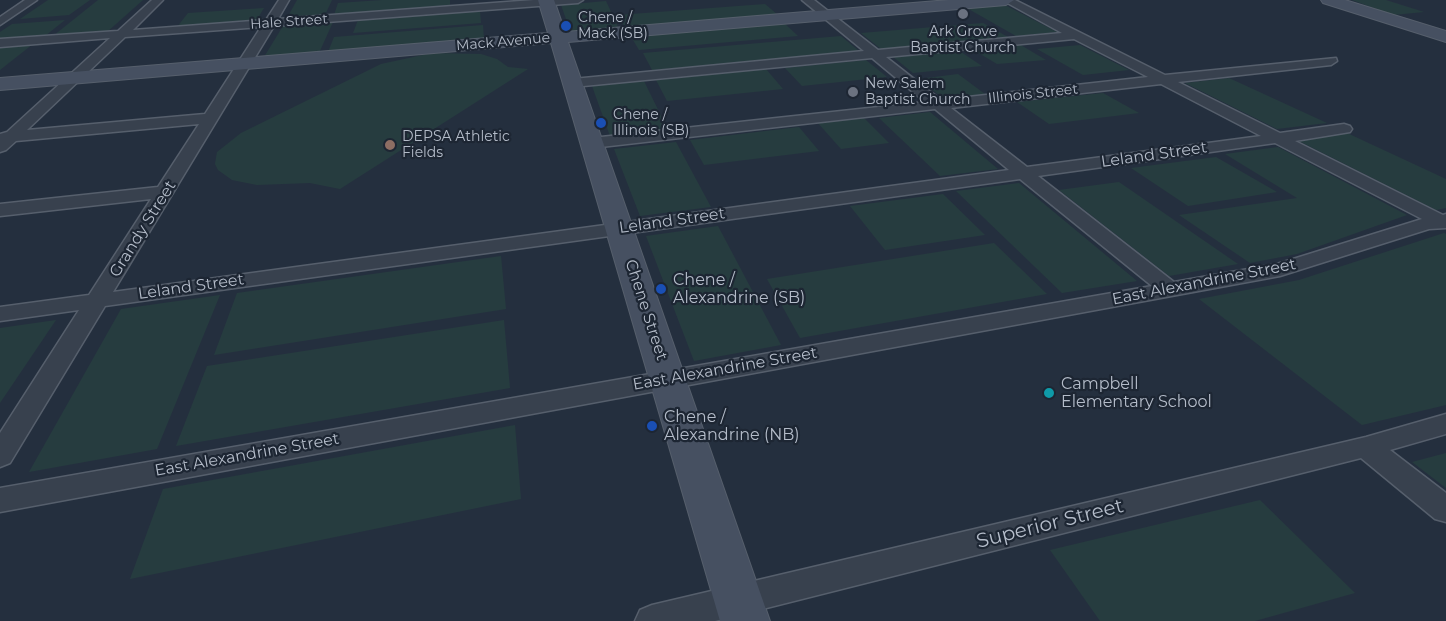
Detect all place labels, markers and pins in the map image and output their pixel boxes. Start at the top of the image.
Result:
marker: Ark Grove Baptist Church [956,7,970,21]
place label: Chene / Mack (SB) [578,10,648,42]
marker: Chene / Mack (SB) [559,19,573,33]
place label: Ark Grove Baptist Church [910,24,1016,56]
place label: New Salem Baptist Church [865,76,970,108]
marker: New Salem Baptist Church [846,85,860,99]
place label: Chene / Illinois (SB) [613,107,689,140]
marker: Chene / Illinois (SB) [594,116,608,130]
place label: DEPSA Athletic Fields [402,129,510,162]
marker: DEPSA Athletic Fields [383,138,397,152]
place label: Chene / Alexandrine (SB) [673,270,805,308]
marker: Chene / Alexandrine (SB) [654,282,668,296]
place label: Campbell Elementary School [1061,374,1212,412]
marker: Campbell Elementary School [1042,386,1056,400]
place label: Chene / Alexandrine (NB) [664,407,800,445]
marker: Chene / Alexandrine (NB) [645,419,659,433]

